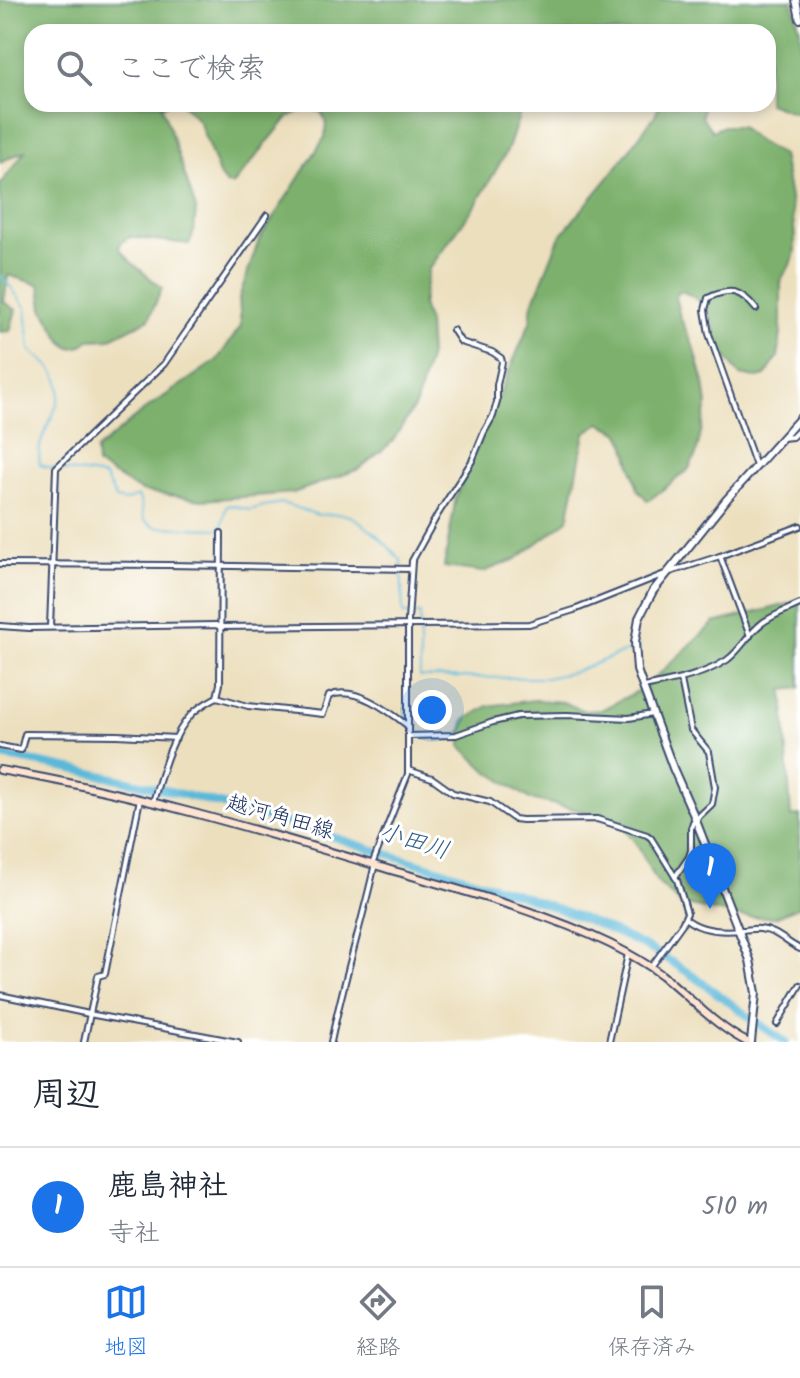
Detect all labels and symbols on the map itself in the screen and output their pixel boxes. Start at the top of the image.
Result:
your location [412,690,452,730]
street label: 越河角田線 [222,786,338,850]
water label: 小田川 [374,813,454,871]
pin: 1 [684,843,736,909]

